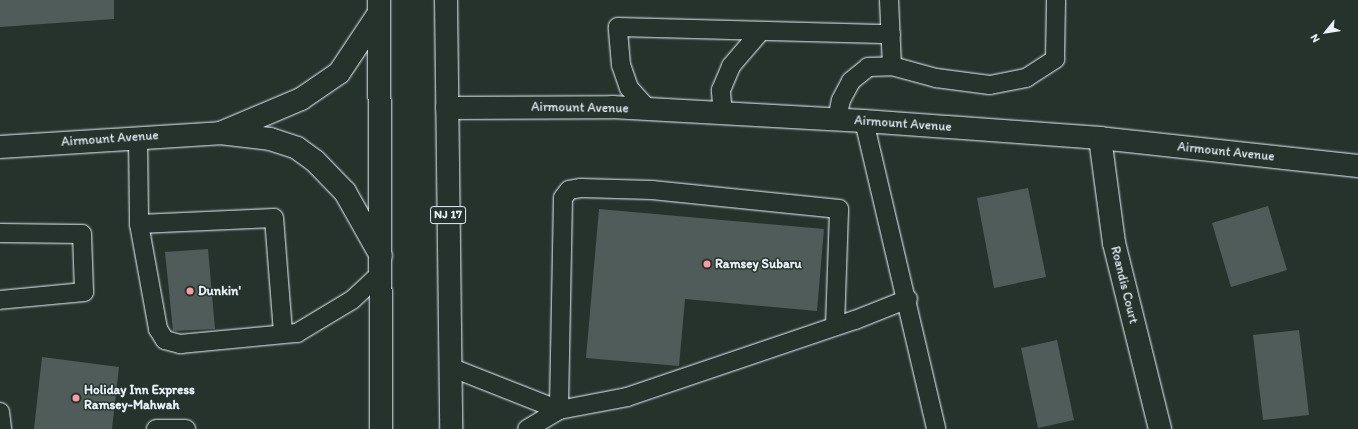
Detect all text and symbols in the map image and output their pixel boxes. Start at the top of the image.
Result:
north arrow [1306,12,1346,52]
text: N [1308,32,1323,45]
street label: Airmount Avenue [531,99,629,117]
street label: Airmount Avenue [854,113,952,135]
street label: Airmount Avenue [61,128,159,150]
street label: Airmount Avenue [1177,139,1275,165]
road number: NJ 17 [430,205,466,225]
street label: Roandis Court [1107,245,1141,325]
place label: Ramsey Subaru [715,256,801,272]
marker: Ramsey Subaru [702,259,712,269]
place label: Dunkin' [198,283,241,299]
marker: Dunkin' [185,286,195,296]
place label: Holiday Inn Express Ramsey-Mahwah [84,383,194,414]
marker: Holiday Inn Express Ramsey-Mahwah [71,393,81,403]

